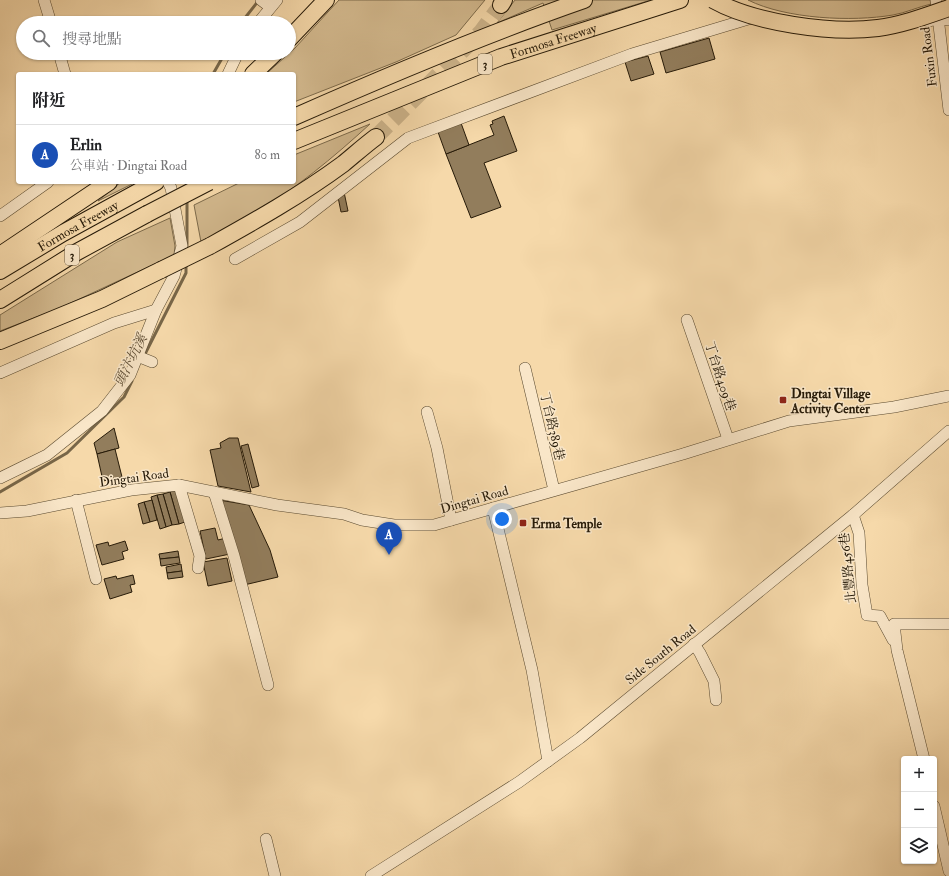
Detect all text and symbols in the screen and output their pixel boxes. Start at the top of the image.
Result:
search box [16,16,296,60]
street label: Formosa Freeway [508,20,599,63]
street label: Fuxin Road [917,25,941,88]
icon: search [30,27,52,49]
text: 搜尋地點 [62,30,122,49]
road number: 3 [478,54,492,74]
text: 附近 [32,90,66,111]
text: Erlin [70,136,102,155]
text: A [41,147,49,163]
text: 80 m [254,147,280,163]
text: 公車站 · Dingtai Road [70,158,187,174]
street label: Formosa Freeway [35,197,122,256]
road number: 3 [65,245,79,265]
water label: 頭汴坑溪 [110,330,152,389]
street label: 丁台路409巷 [701,339,739,413]
place label: Dingtai Village Activity Center [790,386,871,418]
street label: 丁台路389巷 [536,390,568,462]
marker: Dingtai Village Activity Center [778,395,788,405]
street label: Dingtai Road [98,465,171,491]
street label: Dingtai Road [438,482,511,517]
your location [492,509,512,529]
place label: Erma Temple [531,516,603,533]
marker: Erma Temple [518,518,528,528]
pin: A [376,522,402,555]
street label: 北豐路456巷 [836,532,860,604]
street label: Side South Road [622,621,700,688]
map controls [901,756,937,864]
button: + [901,756,937,792]
button: − [901,792,937,828]
button: layers [901,828,937,864]

